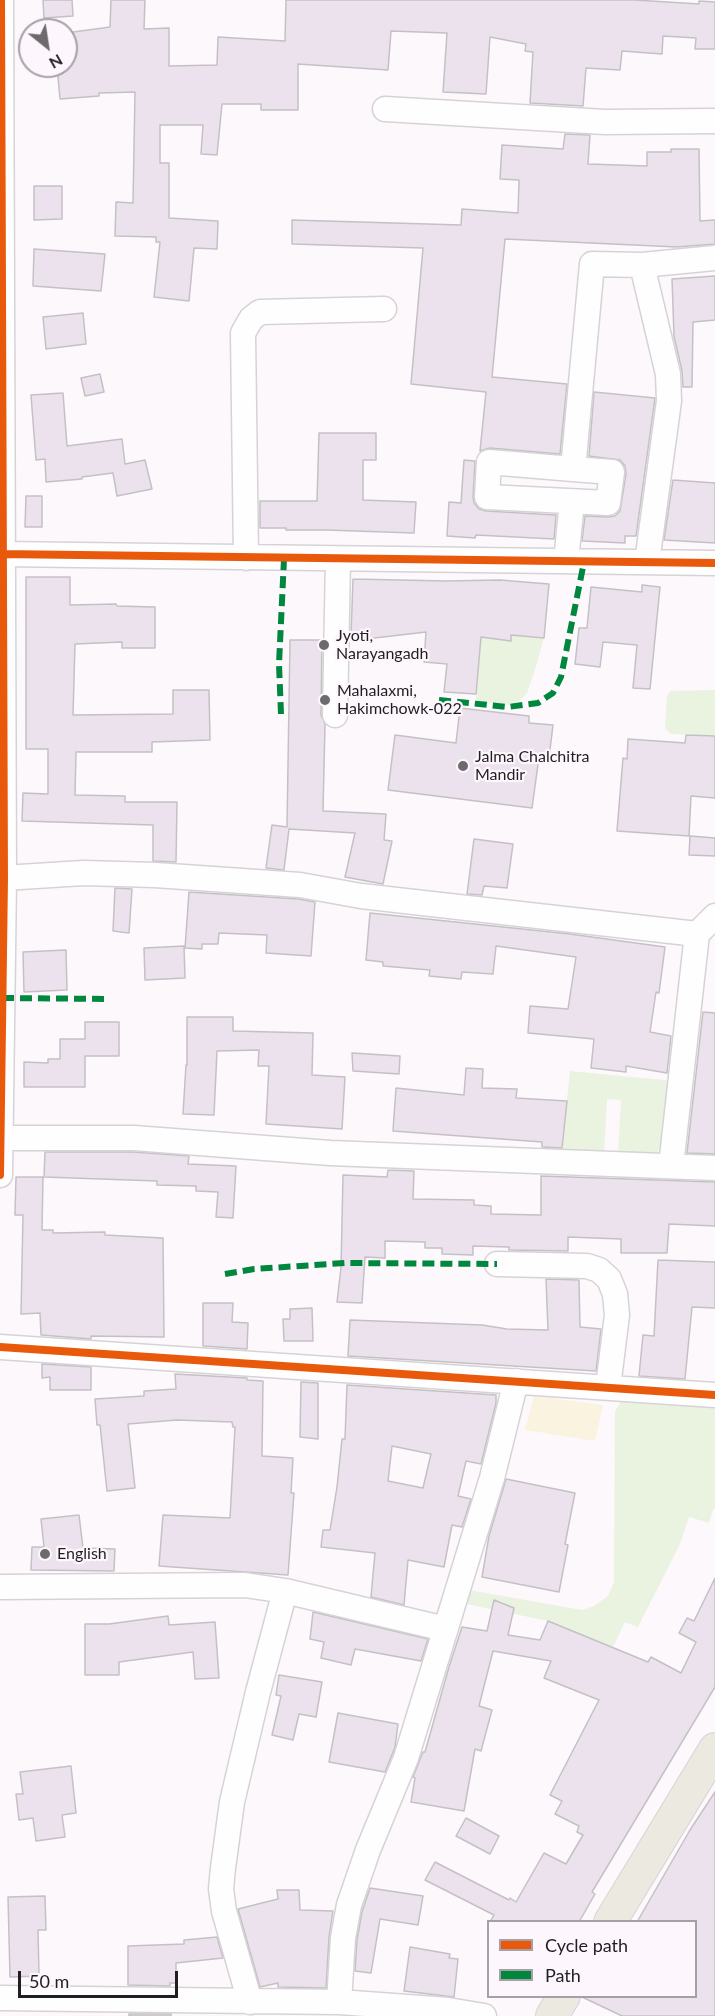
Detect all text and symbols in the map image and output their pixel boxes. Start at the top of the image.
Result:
north arrow [18,18,78,78]
text: N [46,51,66,74]
place label: Jyoti, Narayangadh [336,626,429,664]
marker: Jyoti, Narayangadh [317,638,331,652]
place label: Mahalaxmi, Hakimchowk-022 [337,681,462,719]
marker: Mahalaxmi, Hakimchowk-022 [318,693,332,707]
place label: Jalma Chalchitra Mandir [475,747,590,785]
marker: Jalma Chalchitra Mandir [456,759,470,773]
place label: English [57,1544,107,1564]
marker: English [38,1547,52,1561]
legend [487,1920,697,1998]
text: Cycle path [545,1934,628,1956]
scale bar [21,1959,182,1997]
text: Path [545,1964,581,1986]
text: 50 m [29,1970,69,1992]

